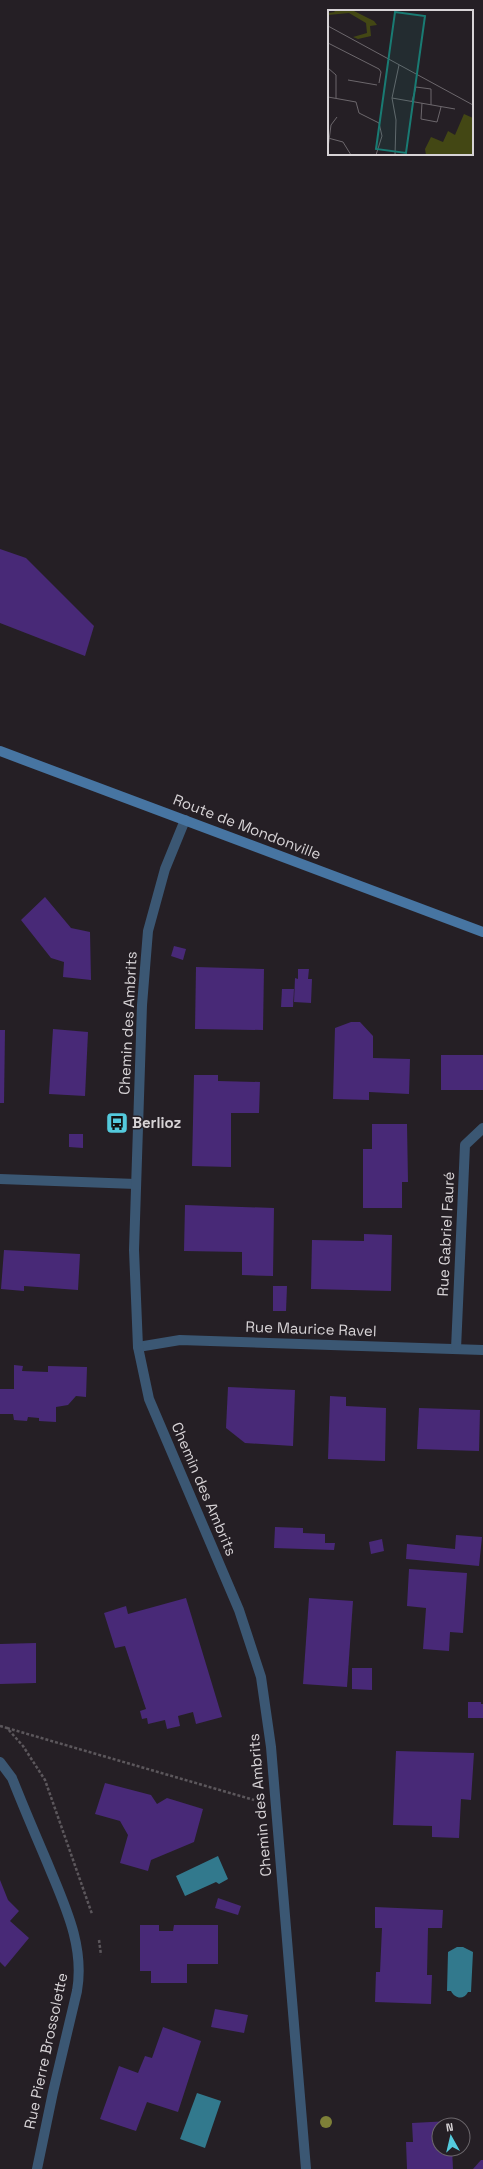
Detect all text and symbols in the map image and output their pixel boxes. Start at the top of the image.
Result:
inset map [328,10,473,155]
street label: Route de Mondonville [170,790,324,864]
street label: Chemin des Ambrits [114,951,141,1095]
bus stop icon: Berlioz [104,1110,130,1136]
place label: Berlioz [132,1113,182,1132]
street label: Rue Gabriel Fauré [433,1171,458,1297]
street label: Rue Maurice Ravel [245,1317,377,1340]
street label: Chemin des Ambrits [168,1419,241,1559]
street label: Chemin des Ambrits [244,1733,275,1877]
street label: Rue Pierre Brossolette [20,1971,71,2131]
north arrow [431,2117,471,2157]
text: N [445,2120,454,2135]

